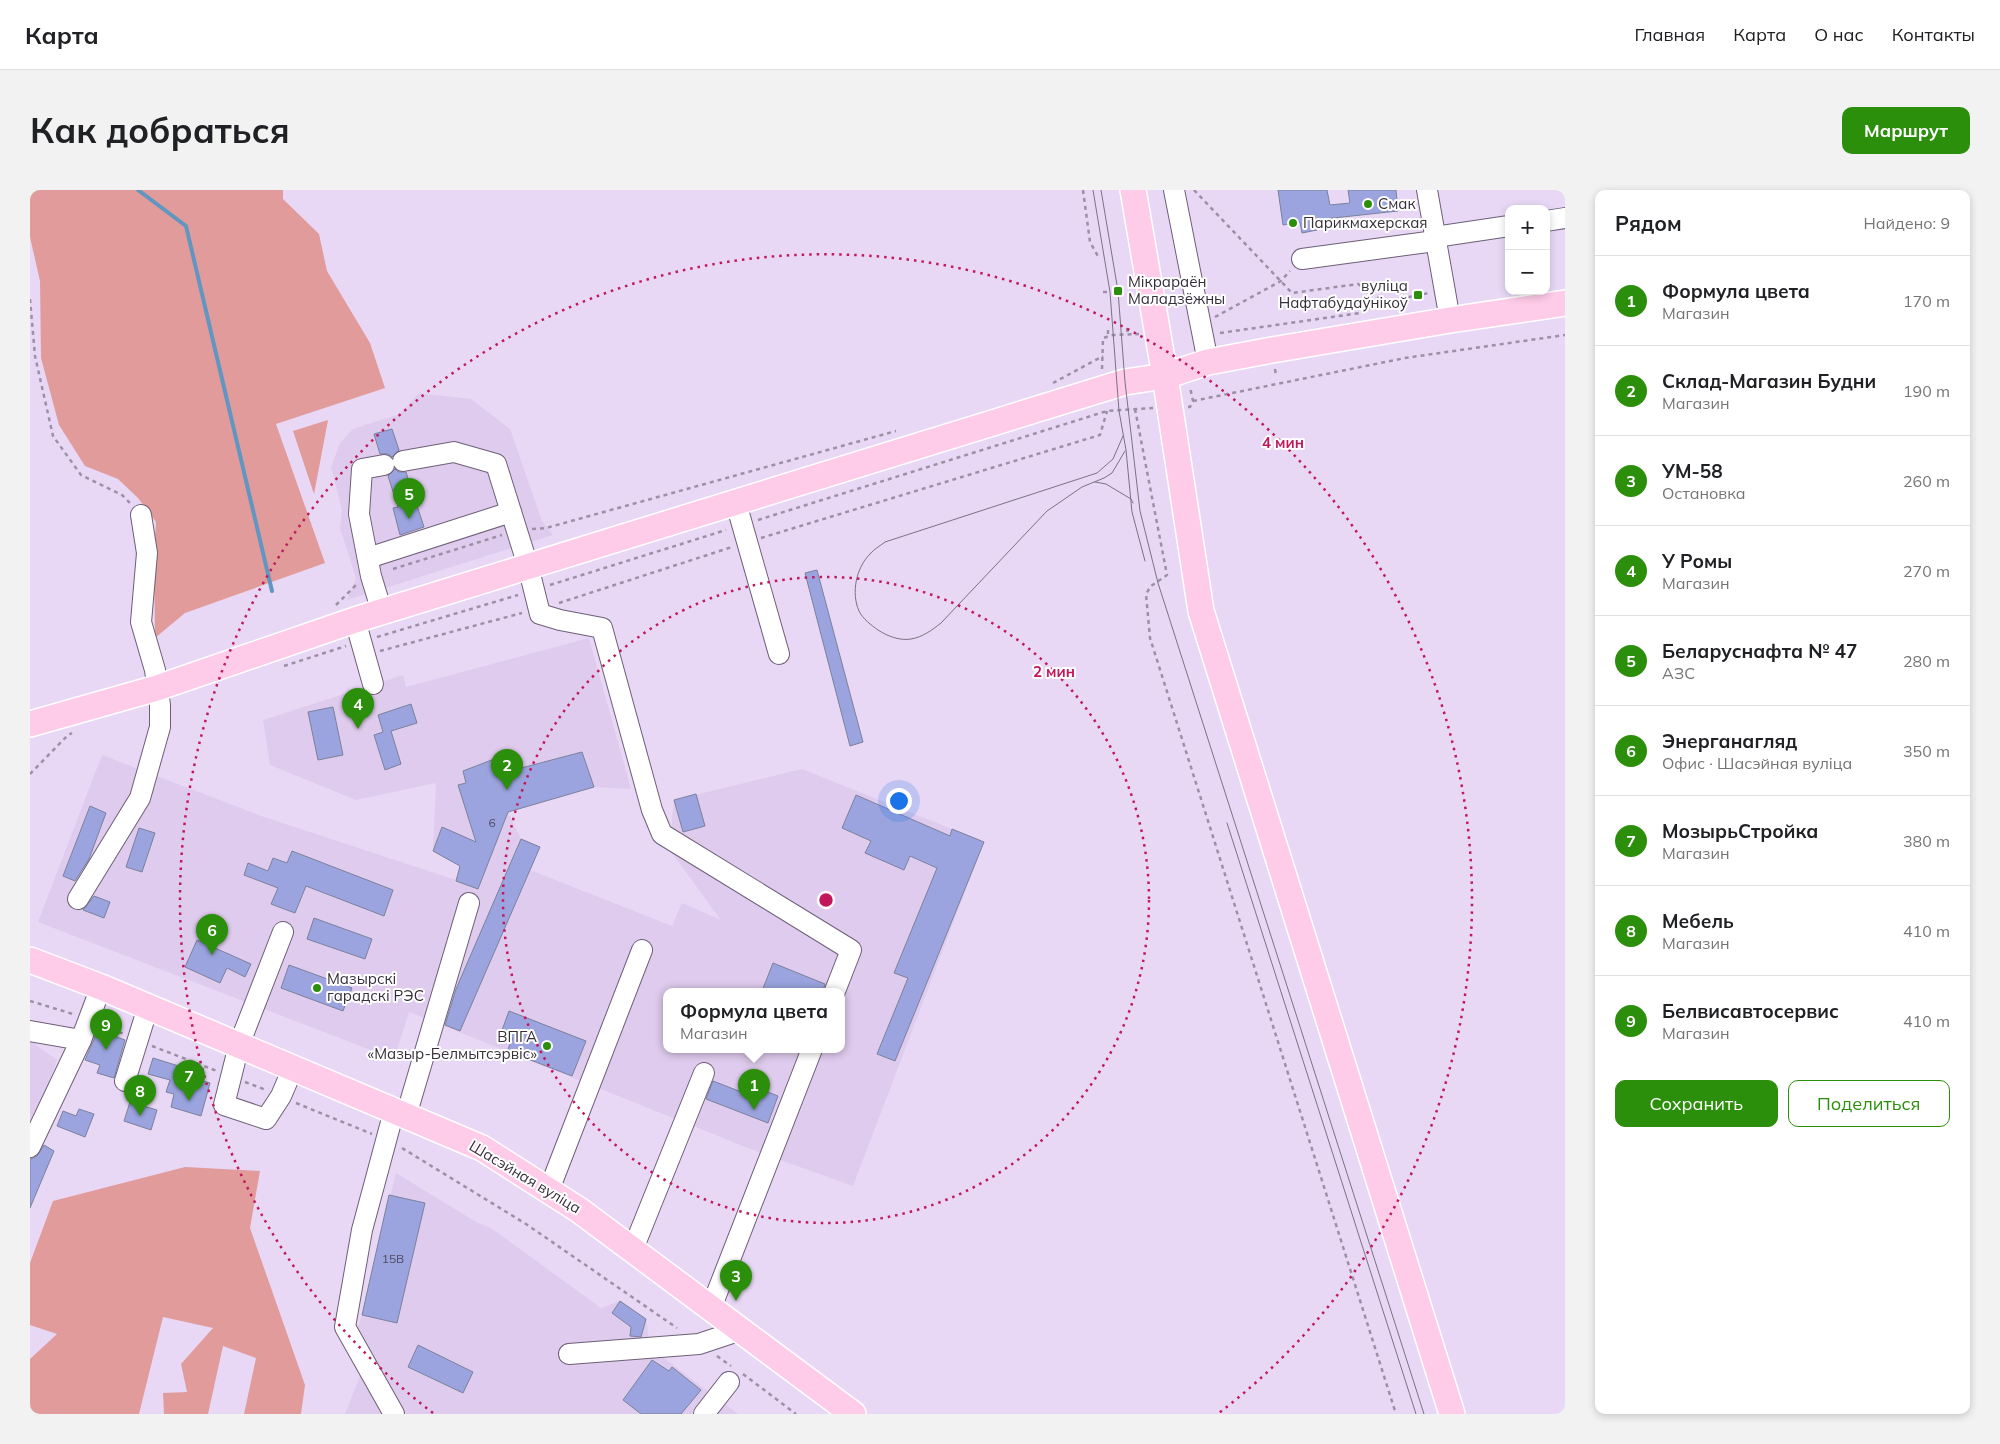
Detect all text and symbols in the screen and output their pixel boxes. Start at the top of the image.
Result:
text: Карта [25,20,99,50]
text: Главная [1635,23,1705,46]
text: Карта [1733,23,1786,46]
text: О нас [1814,23,1864,46]
text: Контакты [1892,23,1975,46]
button: Маршрут [1842,107,1970,154]
text: Как добраться [30,108,290,152]
place label: Смак [1378,194,1417,213]
marker: Смак [1362,198,1374,210]
map controls [1505,205,1550,295]
button: + [1505,205,1550,250]
text: Рядом [1615,210,1682,236]
place label: Парикмахерская [1303,213,1428,232]
text: Найдено: 9 [1864,213,1950,233]
marker: Парикмахерская [1287,217,1299,229]
button: − [1505,250,1550,295]
place label: Мікрараён Маладзёжны [1128,272,1225,308]
place label: вуліца Нафтабудаўнікоў [1279,276,1408,312]
text: Формула цвета [1662,279,1810,303]
marker: Мікрараён Маладзёжны [1112,285,1124,297]
marker: вуліца Нафтабудаўнікоў [1412,289,1424,301]
text: 1 [1626,291,1636,311]
text: 170 m [1903,291,1950,311]
text: Магазин [1662,303,1730,323]
text: Склад-Магазин Будни [1662,369,1876,393]
text: 2 [1626,381,1636,401]
text: 190 m [1903,381,1950,401]
text: Магазин [1662,393,1730,413]
text: 4 мин [1262,433,1304,452]
text: УМ-58 [1662,459,1723,483]
text: 3 [1626,471,1636,491]
text: 260 m [1903,471,1950,491]
pin: 5 [393,478,425,519]
text: Остановка [1662,483,1746,503]
text: У Ромы [1662,549,1732,573]
text: 4 [1626,561,1636,581]
text: 270 m [1903,561,1950,581]
text: Магазин [1662,573,1730,593]
text: Беларуснафта № 47 [1662,639,1857,663]
text: 5 [1626,651,1636,671]
text: 280 m [1903,651,1950,671]
text: 2 мин [1033,662,1075,681]
text: АЗС [1662,663,1695,683]
pin: 4 [342,688,374,729]
text: Энерганагляд [1662,729,1797,753]
text: 6 [1626,741,1636,761]
text: 350 m [1903,741,1950,761]
pin: 2 [491,749,523,790]
text: Офис · Шасэйная вуліца [1662,753,1852,773]
your location [886,788,912,814]
house number: 6 [488,815,496,830]
text: МозырьСтройка [1662,819,1818,843]
text: 7 [1626,831,1636,851]
text: 380 m [1903,831,1950,851]
text: Магазин [1662,843,1730,863]
centre of rings [817,891,835,909]
text: Мебель [1662,909,1734,933]
pin: 6 [196,914,228,955]
text: 8 [1626,921,1636,941]
text: 410 m [1903,921,1950,941]
text: Магазин [1662,933,1730,953]
place label: Мазырскі гарадскі РЭС [327,969,424,1005]
marker: Мазырскі гарадскі РЭС [311,982,323,994]
popup [663,988,845,1053]
text: Формула цвета [680,999,828,1023]
text: Белвисавтосервис [1662,999,1839,1023]
pin: 9 [90,1009,122,1050]
text: 9 [1626,1011,1636,1031]
text: 410 m [1903,1011,1950,1031]
text: Магазин [680,1023,748,1043]
text: Магазин [1662,1023,1730,1043]
place label: ВПГА «Мазыр-Белмытсэрвіс» [368,1027,537,1063]
marker: ВПГА «Мазыр-Белмытсэрвіс» [541,1040,553,1052]
pin: 7 [173,1060,205,1101]
pin: 1 [738,1069,770,1110]
pin: 8 [124,1075,156,1116]
button: Сохранить [1615,1080,1778,1127]
button: Поделиться [1788,1080,1950,1127]
street label: Шасэйная вуліца [466,1136,585,1217]
house number: 15В [382,1251,404,1266]
pin: 3 [720,1260,752,1301]

